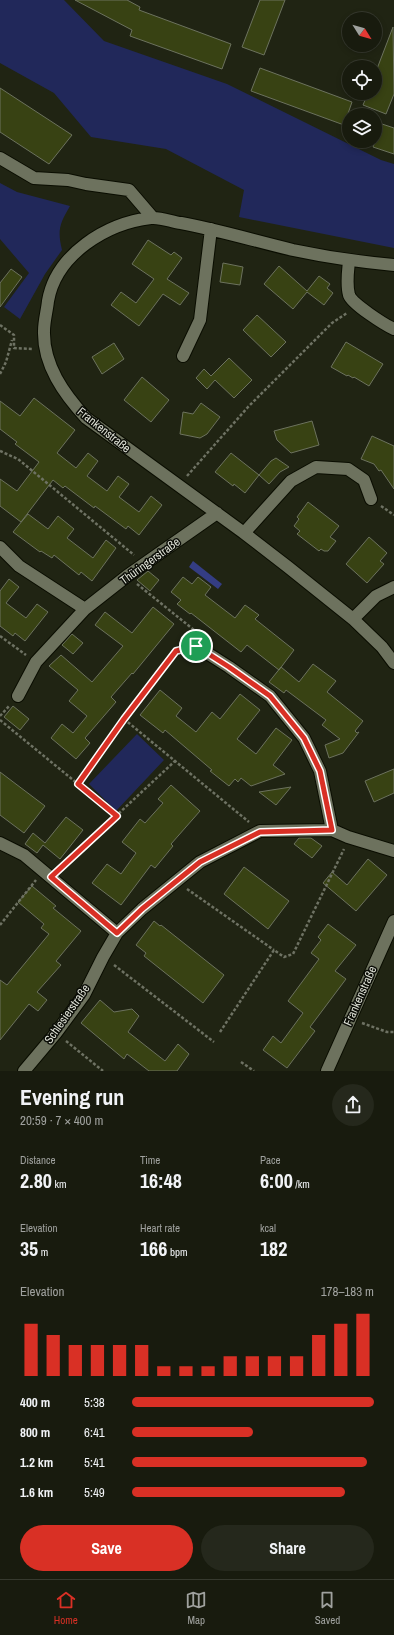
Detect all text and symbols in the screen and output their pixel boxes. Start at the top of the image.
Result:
north arrow [342,12,382,52]
map controls [342,12,382,148]
button: locate [342,60,382,100]
button: layers [342,108,382,148]
street label: Frankenstraße [74,404,134,456]
street label: Thüringerstraße [117,534,183,588]
pin [179,629,213,663]
icon: arrive [185,635,207,657]
street label: Frankenstraße [340,964,380,1028]
street label: Schlesierstraße [41,981,93,1047]
text: Evening run [20,1082,124,1112]
button: share [332,1084,374,1126]
text: 20:59 · 7 × 400 m [20,1112,103,1129]
text: Distance [20,1153,56,1167]
text: Time [140,1153,160,1167]
text: Pace [260,1153,281,1167]
text: 2.80 [20,1167,52,1194]
text: 16:48 [140,1167,182,1194]
text: 6:00 [260,1167,293,1194]
text: km [52,1177,66,1191]
text: /km [293,1177,310,1191]
text: Elevation [20,1221,58,1235]
text: Heart rate [140,1221,180,1235]
text: kcal [260,1221,276,1235]
text: 35 [20,1235,38,1262]
text: 166 [140,1235,167,1262]
text: 182 [260,1235,287,1262]
text: m [38,1245,48,1259]
text: bpm [167,1245,187,1259]
text: Elevation [20,1283,64,1300]
text: 178–183 m [321,1283,374,1300]
text: 400 m [20,1394,50,1411]
text: 5:38 [84,1394,105,1411]
text: 800 m [20,1424,50,1441]
text: 6:41 [84,1424,105,1441]
text: 1.2 km [20,1454,53,1471]
text: 5:41 [84,1454,105,1471]
text: 1.6 km [20,1484,53,1501]
text: 5:49 [84,1484,105,1501]
button: Save [20,1525,193,1571]
button: Share [201,1525,374,1571]
tab: Home [54,1589,78,1627]
tab: Map [185,1589,207,1627]
tab: Saved [315,1589,340,1627]

